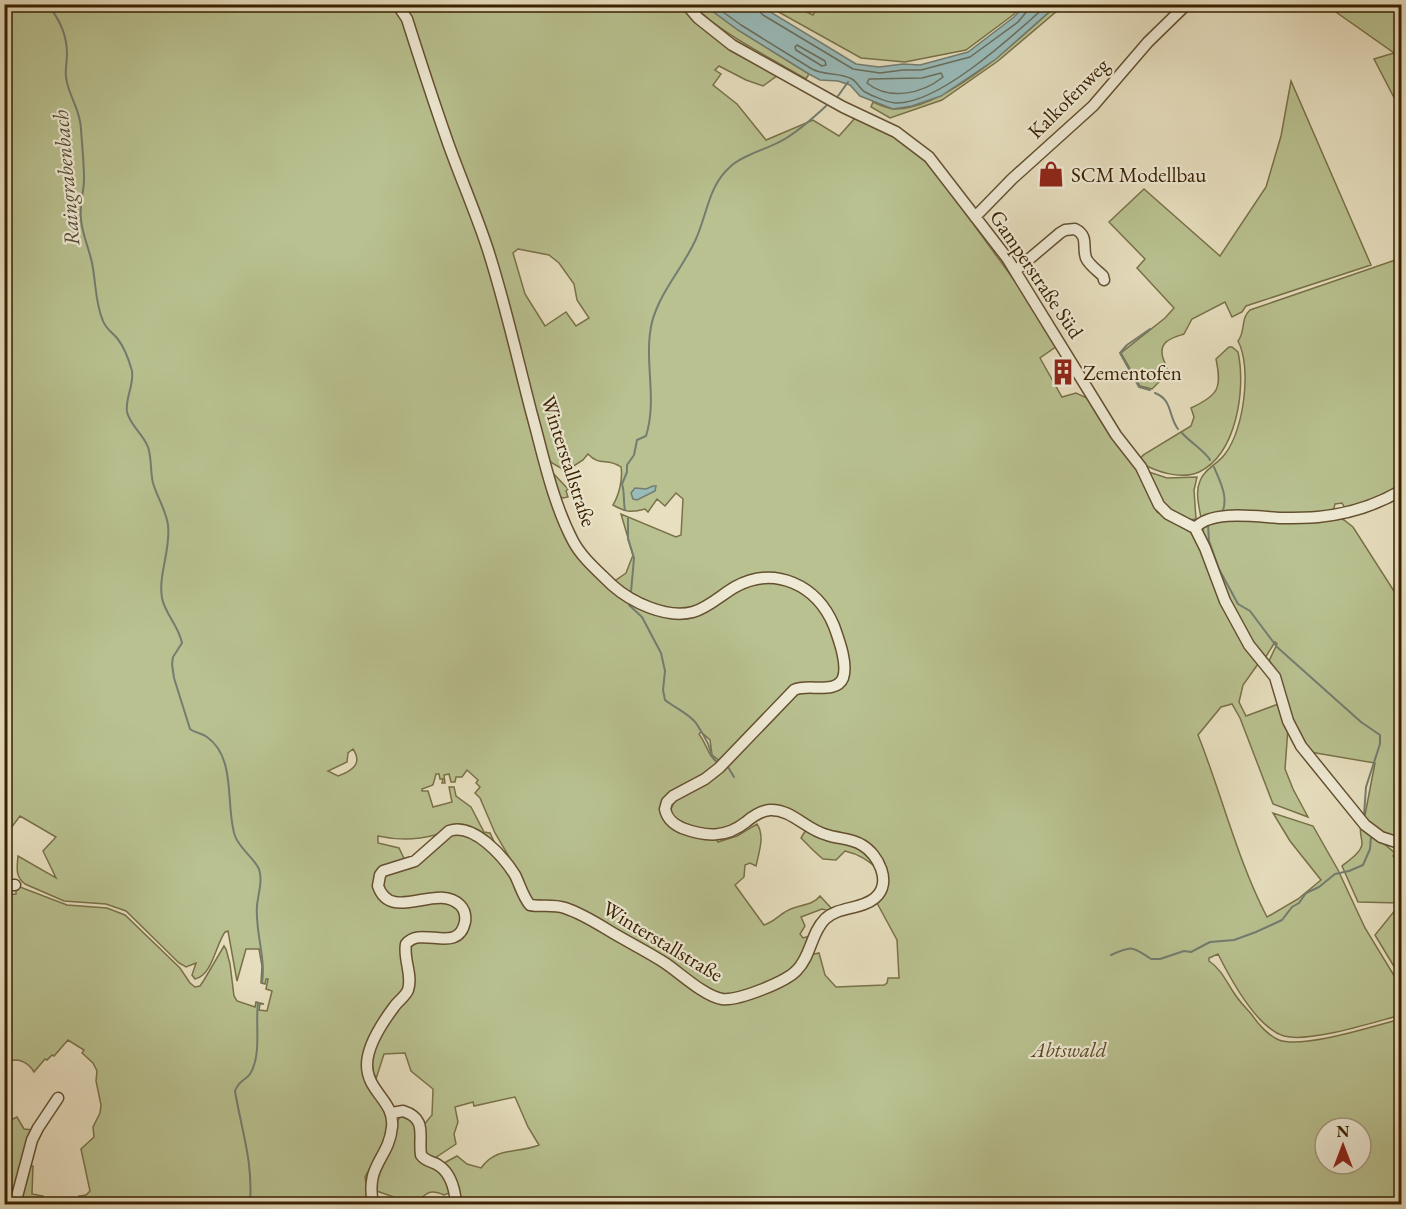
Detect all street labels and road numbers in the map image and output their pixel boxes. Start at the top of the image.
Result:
street label: Kalkofenweg [1022,51,1115,144]
street label: Gamperstraße Süd [984,205,1090,344]
street label: Winterstallstraße [535,392,603,530]
street label: Winterstallstraße [598,894,728,988]

